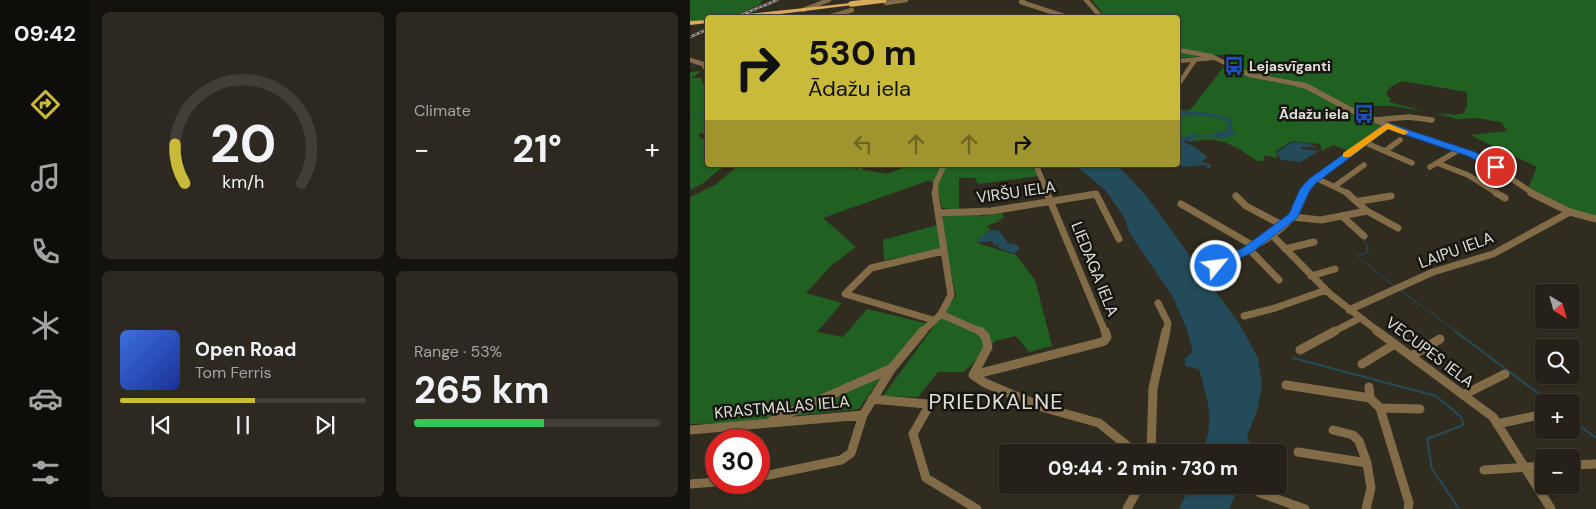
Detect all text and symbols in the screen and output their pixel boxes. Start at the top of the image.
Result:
text: 09:42 [14,19,76,48]
text: 530 m [808,30,917,76]
icon: right [725,35,790,100]
bus stop icon: Lejasvīganti [1223,55,1245,77]
place label: Lejasvīganti [1249,57,1331,75]
text: Ādažu iela [808,74,911,103]
icon: directions [28,87,63,122]
text: Climate [414,100,471,121]
bus stop icon: Ādažu iela [1353,103,1375,125]
place label: Ādažu iela [1279,105,1349,123]
text: 20 [210,110,276,178]
text: 21° [512,124,562,174]
icon: left [849,130,877,158]
icon: ahead [902,130,930,158]
icon: ahead [955,130,983,158]
icon: right [1008,130,1036,158]
text: − [414,131,429,168]
text: + [645,131,660,168]
pin [1475,146,1517,188]
icon: arrive [1482,153,1510,181]
icon: music [28,160,63,195]
text: km/h [222,170,264,194]
street label: VIRŠU IELA [975,176,1057,208]
street label: LIEDAGA IELA [1066,219,1124,320]
street label: LAIPU IELA [1415,227,1497,273]
icon: phone [28,234,63,269]
position arrow [1189,239,1241,291]
north arrow [1535,284,1580,329]
map controls [1535,284,1580,494]
icon: climate [28,308,63,343]
street label: VECUPES IELA [1382,312,1479,392]
text: Open Road [195,337,297,362]
button: search [1535,339,1580,384]
text: Range · 53% [414,341,502,362]
text: Tom Ferris [195,362,272,383]
text: 265 km [414,365,550,415]
icon: car [28,381,63,416]
district label: PRIEDKALNE [928,387,1064,416]
street label: KRASTMALAS IELA [713,391,851,423]
button: + [1535,394,1580,439]
icon: previous [147,411,175,439]
icon: pause [229,411,257,439]
icon: next [311,411,339,439]
speed limit sign: 30 [705,429,770,494]
button: − [1535,449,1580,494]
icon: filters [28,455,63,490]
text: 09:44 · 2 min · 730 m [1048,456,1238,481]

